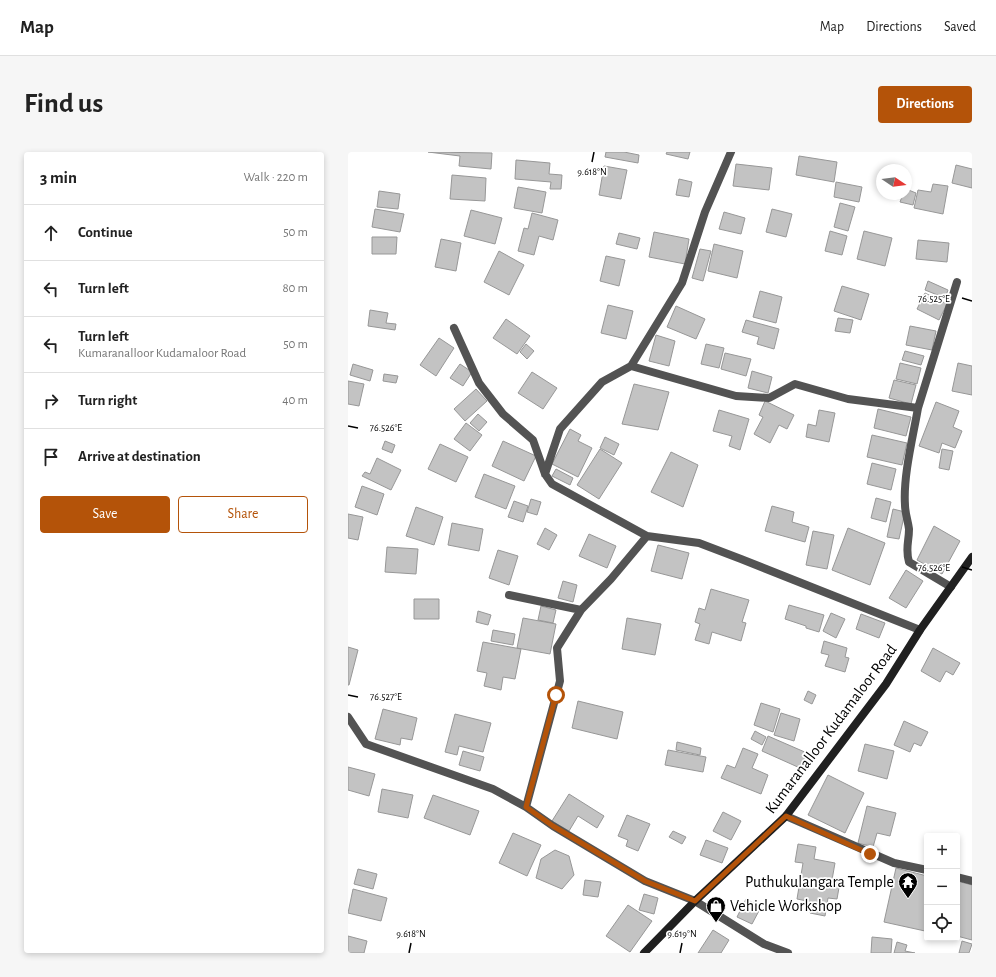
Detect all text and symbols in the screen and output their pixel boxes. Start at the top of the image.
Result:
text: Map [20,18,54,37]
text: Map [820,20,844,34]
text: Directions [866,20,922,34]
text: Saved [944,20,976,34]
button: Directions [878,86,972,123]
text: Find us [24,90,103,118]
north arrow [876,164,912,200]
text: 9.618°N [577,167,607,177]
text: 3 min [40,169,77,186]
text: Walk · 220 m [243,171,308,184]
icon: ahead [40,222,62,244]
text: Continue [78,225,133,240]
text: 50 m [283,226,308,239]
icon: left [40,278,62,300]
text: Turn left [78,281,129,296]
text: 80 m [282,282,308,295]
text: 76.525°E [918,294,950,304]
text: Turn left [78,329,129,344]
icon: left [40,334,62,356]
text: 50 m [283,338,308,351]
text: Kumaranalloor Kudamaloor Road [78,347,246,360]
icon: right [40,390,62,412]
text: Turn right [78,393,137,408]
text: 40 m [282,394,308,407]
text: 76.526°E [370,423,402,433]
icon: arrive [40,446,62,468]
text: Arrive at destination [78,449,201,464]
button: Save [40,496,170,533]
button: Share [178,496,308,533]
text: 76.526°E [918,563,950,573]
street label: Kumaranalloor Kudamaloor Road [762,641,900,817]
route start [547,686,565,704]
text: 76.527°E [370,692,402,702]
map controls [924,833,960,941]
button: + [924,833,960,869]
route end [861,845,879,863]
button: − [924,869,960,905]
temple icon: Puthukulangara Temple [897,871,919,899]
place label: Puthukulangara Temple [745,874,894,890]
shop icon: Vehicle Workshop [705,895,727,923]
place label: Vehicle Workshop [730,898,842,914]
button: locate [924,905,960,941]
text: 9.618°N [396,929,426,939]
text: 9.619°N [667,929,697,939]

